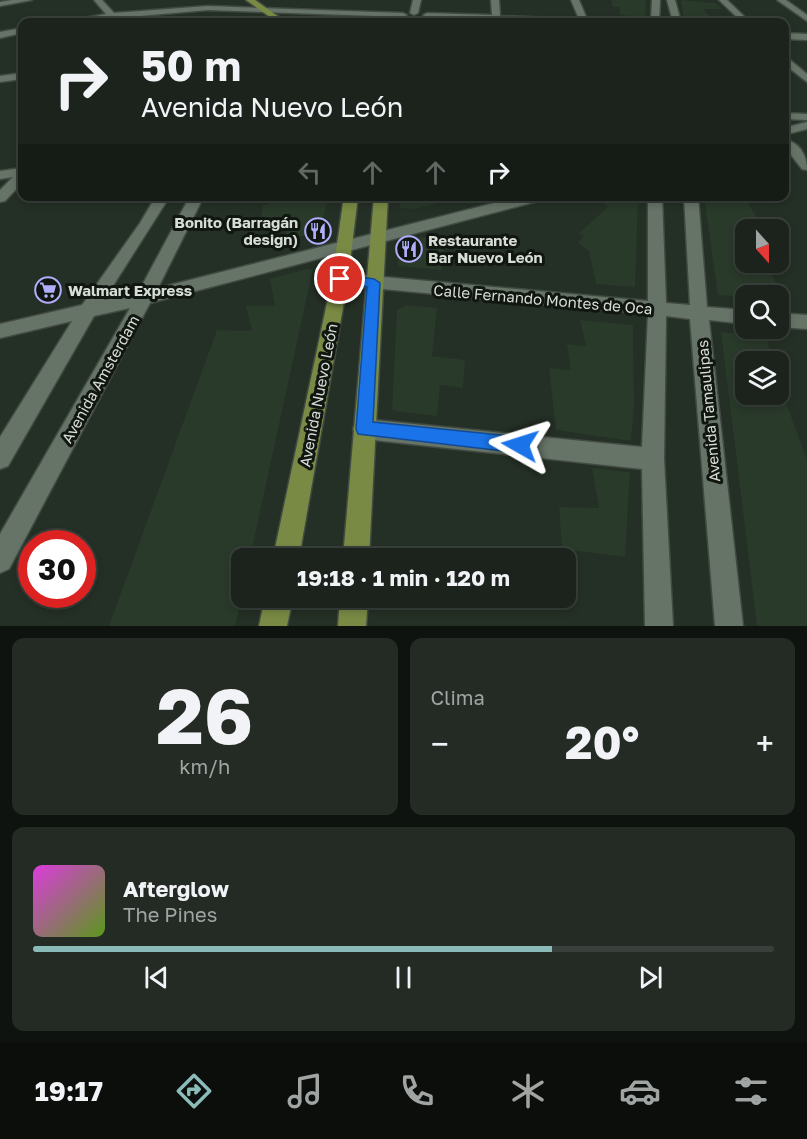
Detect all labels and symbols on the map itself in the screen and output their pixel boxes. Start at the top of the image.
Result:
place label: Bonito (Barragán design) [174,213,298,248]
restaurant icon: Bonito (Barragán design) [303,216,333,246]
north arrow [735,219,789,273]
place label: Restaurante Bar Nuevo León [428,231,543,266]
restaurant icon: Restaurante Bar Nuevo León [394,234,424,264]
pin [314,253,365,304]
supermarket icon: Walmart Express [33,275,63,305]
street label: Calle Fernando Montes de Oca [433,280,653,318]
place label: Walmart Express [68,281,192,299]
street label: Avenida Amsterdam [57,312,143,446]
street label: Avenida Nuevo León [295,322,341,468]
street label: Avenida Tamaulipas [693,339,723,483]
position arrow [488,413,552,477]
speed limit sign: 30 [18,530,96,608]

